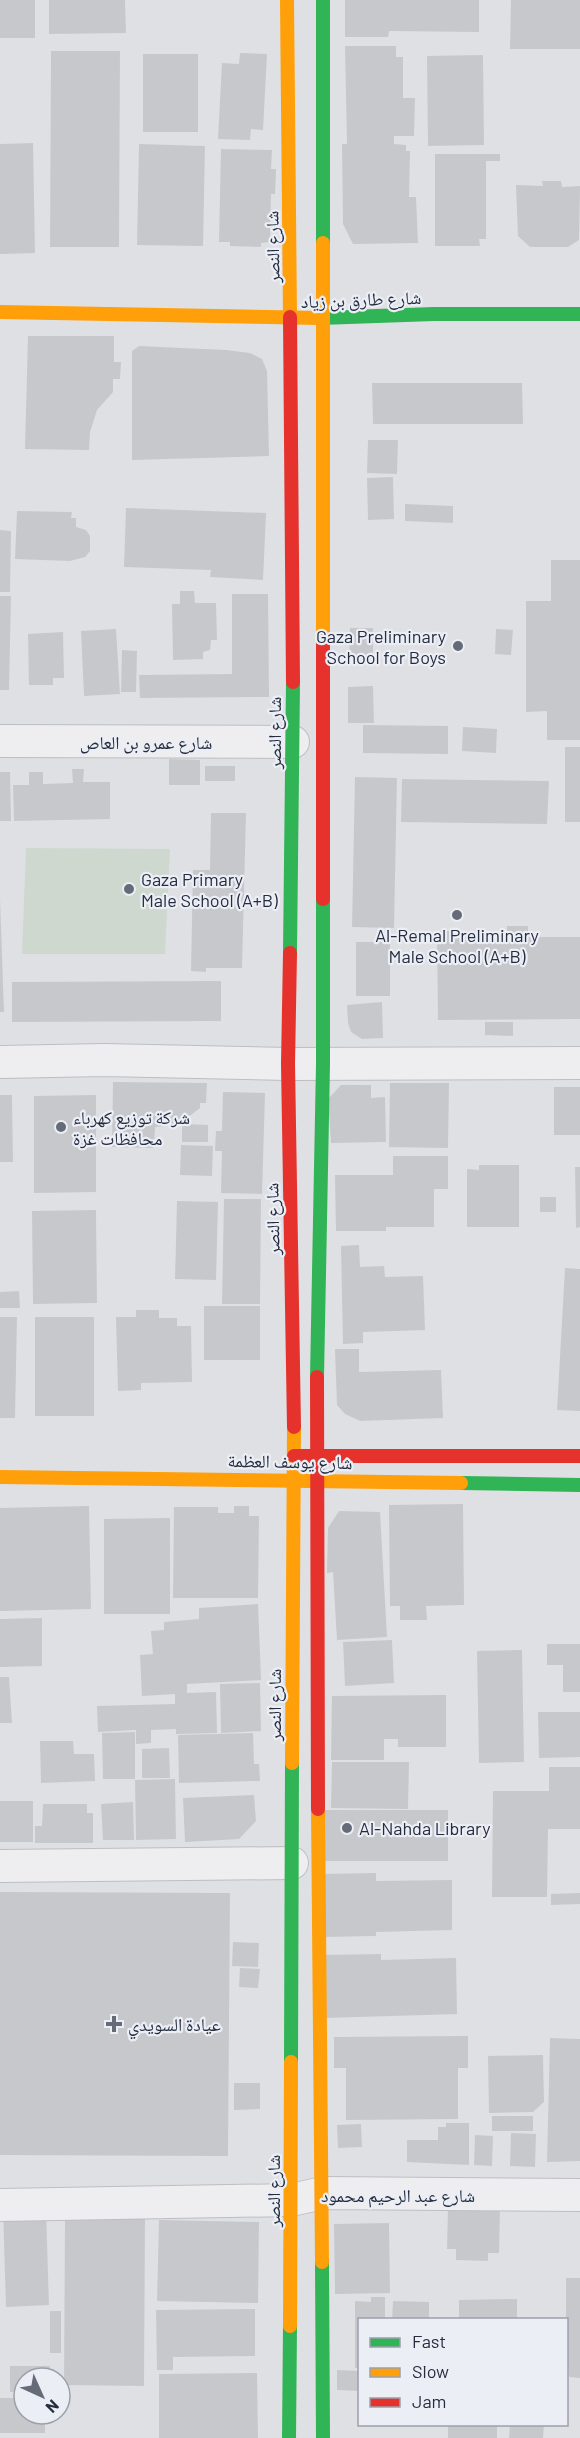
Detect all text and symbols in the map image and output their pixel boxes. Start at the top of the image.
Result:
street label: شارع النصر [260,211,285,284]
street label: شارع طارق بن زياد [300,286,422,313]
place label: Gaza Preliminary School for Boys [316,625,446,668]
marker: Gaza Preliminary School for Boys [451,639,465,653]
street label: شارع النصر [263,697,286,770]
street label: شارع عمرو بن العاص [80,731,212,754]
place label: Gaza Primary Male School (A+B) [141,868,278,911]
marker: Gaza Primary Male School (A+B) [122,882,136,896]
marker: Al-Remal Preliminary Male School (A+B) [450,908,464,922]
place label: Al-Remal Preliminary Male School (A+B) [375,924,539,967]
place label: شركة توزيع كهرباء محافظات غزة [73,1106,190,1149]
marker: شركة توزيع كهرباء محافظات غزة [54,1120,68,1134]
street label: شارع النصر [260,1183,285,1256]
street label: شارع يوسف العظمة [227,1449,353,1474]
street label: شارع النصر [263,1669,286,1742]
place label: Al-Nahda Library [359,1817,490,1839]
marker: Al-Nahda Library [340,1821,354,1835]
place label: عيادة السويدي [128,2013,221,2040]
marker: عيادة السويدي [105,2015,123,2033]
street label: شارع النصر [262,2155,285,2228]
street label: شارع عبد الرحيم محمود [321,2184,475,2208]
legend [358,2318,568,2426]
text: Fast [412,2330,446,2352]
text: Slow [412,2360,449,2382]
north arrow [12,2366,72,2426]
text: Jam [412,2390,446,2412]
text: N [42,2396,63,2417]

